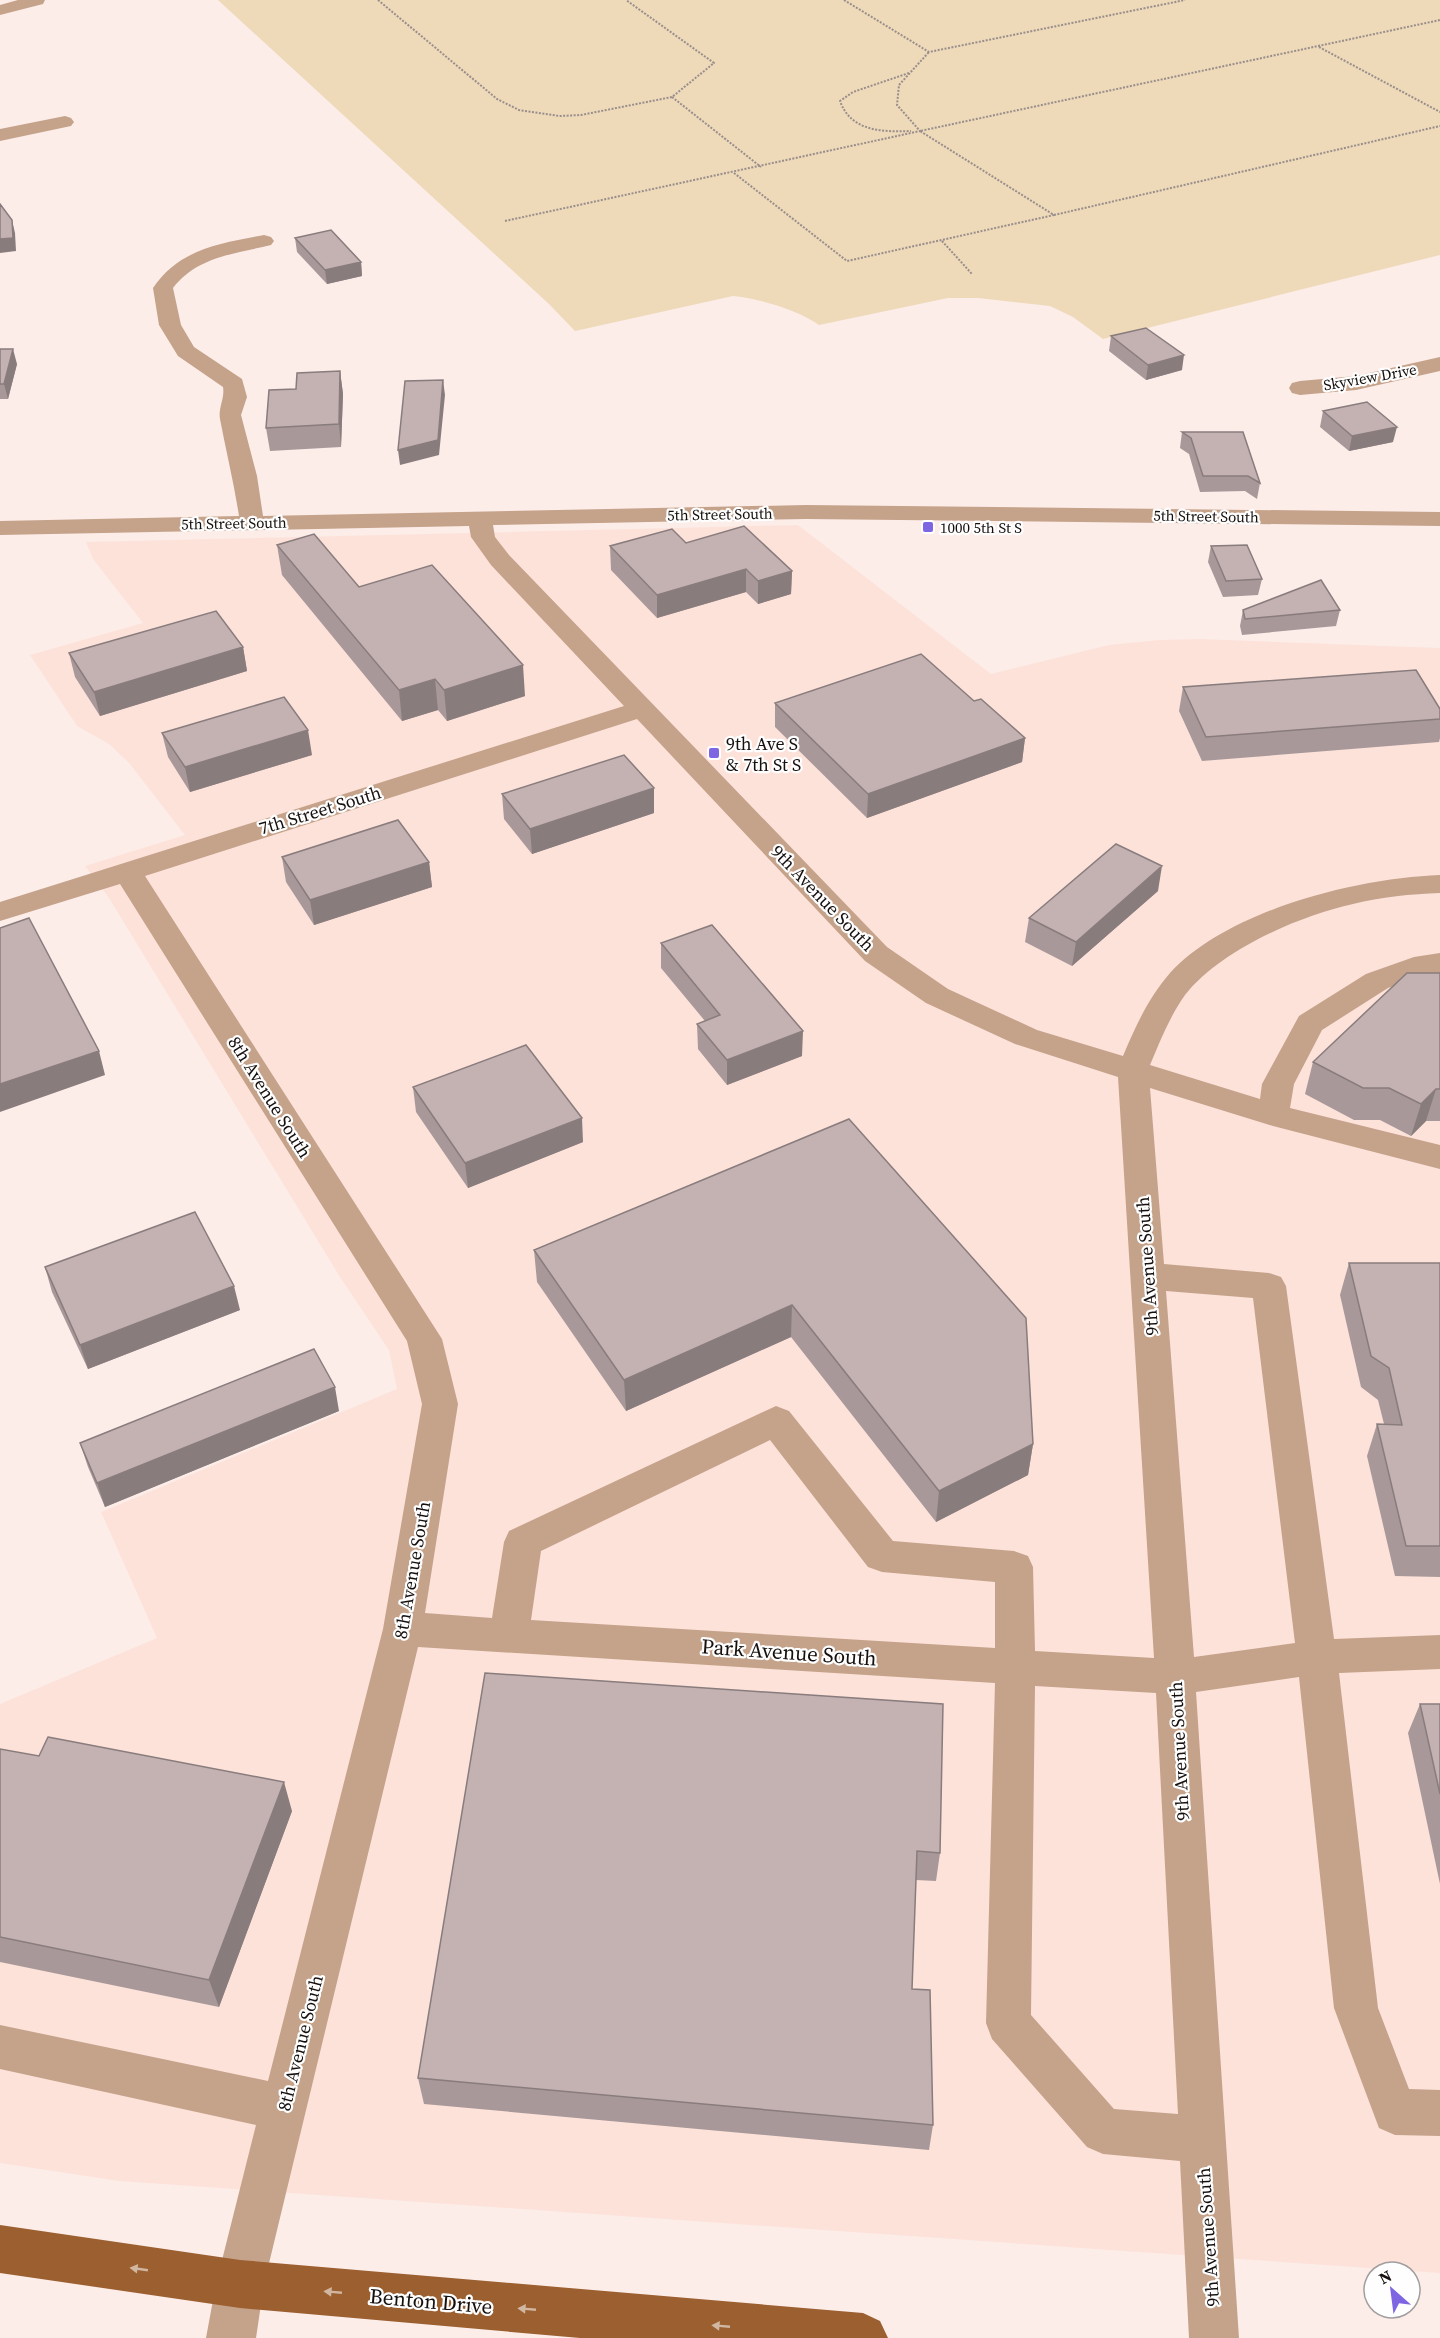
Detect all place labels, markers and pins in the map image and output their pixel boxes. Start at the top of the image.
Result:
place label: 1000 5th St S [940,517,1022,538]
marker: 1000 5th St S [921,520,935,534]
place label: 9th Ave S & 7th St S [726,731,801,777]
marker: 9th Ave S & 7th St S [707,746,721,760]

